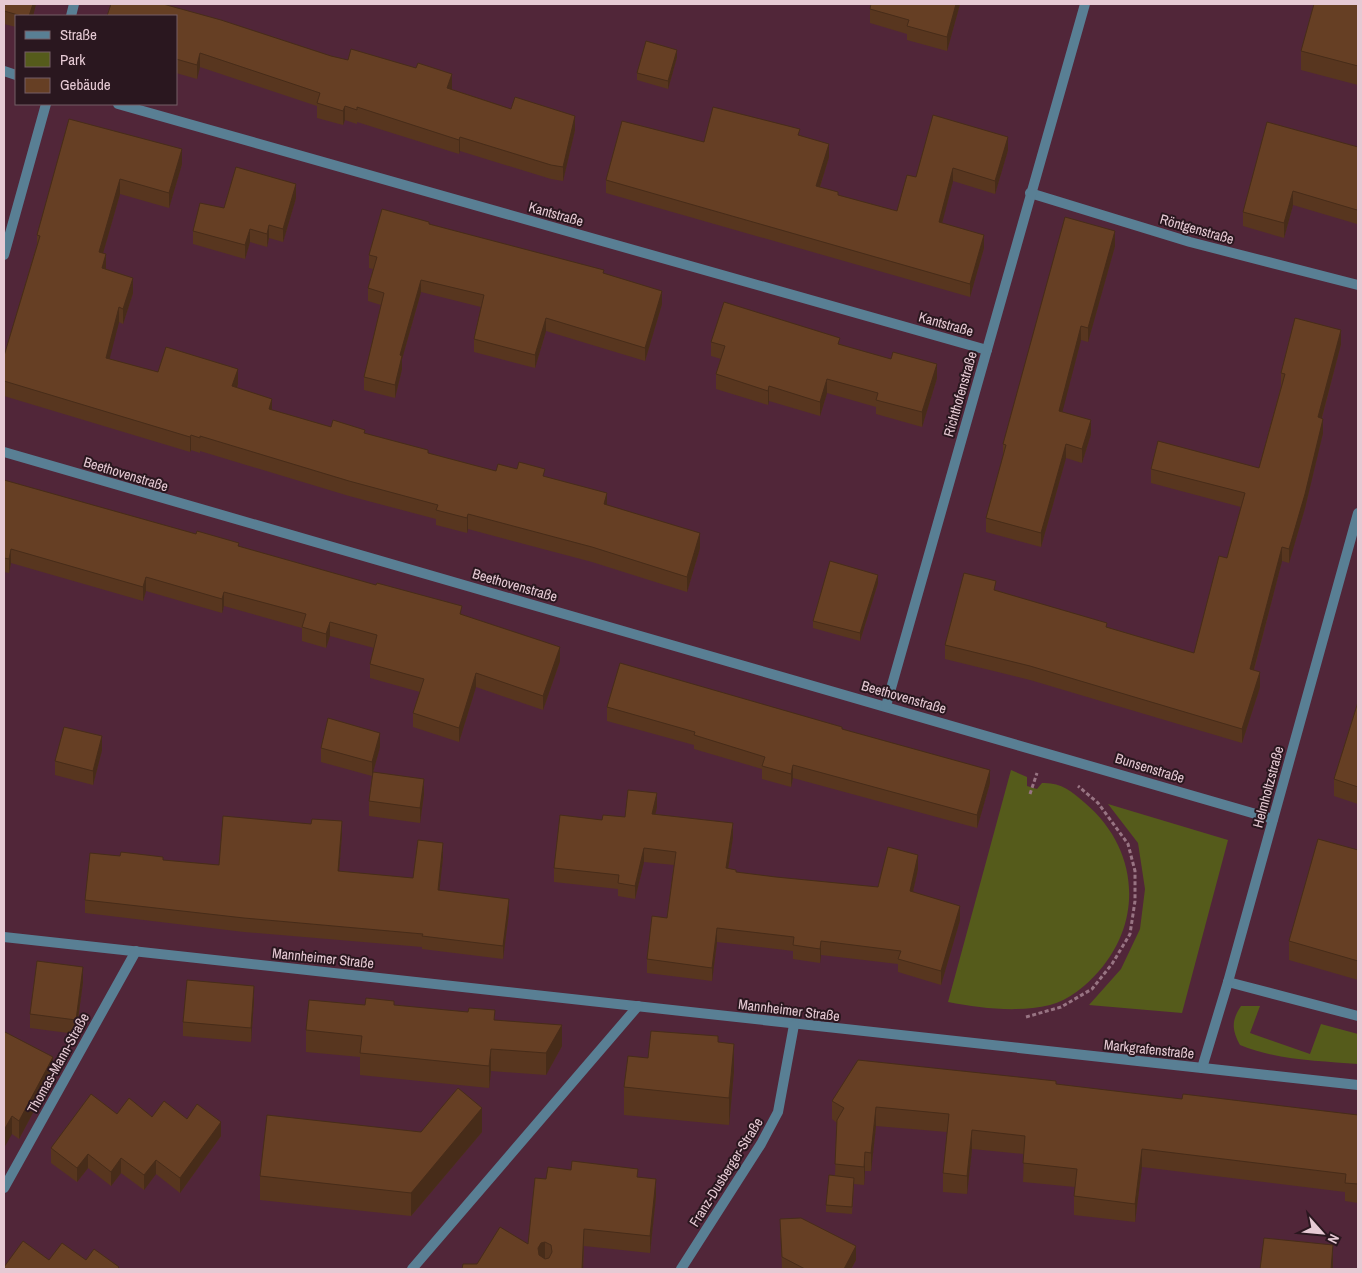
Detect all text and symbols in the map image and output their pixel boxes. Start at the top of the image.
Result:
legend [15,15,178,105]
text: Straße [60,24,97,45]
text: Park [60,49,86,70]
text: Gebäude [60,74,111,95]
street label: Kantstraße [527,198,585,230]
street label: Röntgenstraße [1158,210,1236,248]
street label: Kantstraße [917,308,975,340]
street label: Richthofenstraße [939,349,981,439]
street label: Beethovenstraße [82,453,170,495]
street label: Beethovenstraße [470,564,560,606]
street label: Beethovenstraße [859,676,949,718]
street label: Helmholtzstraße [1248,744,1288,830]
street label: Bunsenstraße [1113,749,1187,787]
street label: Mannheimer Straße [271,944,375,972]
street label: Mannheimer Straße [737,995,841,1025]
street label: Thomas-Mann-Straße [23,1010,93,1116]
street label: Markgrafenstraße [1103,1035,1195,1063]
street label: Franz-Dusberger-Straße [685,1114,767,1230]
north arrow [1297,1208,1347,1258]
text: N [1324,1231,1343,1247]

